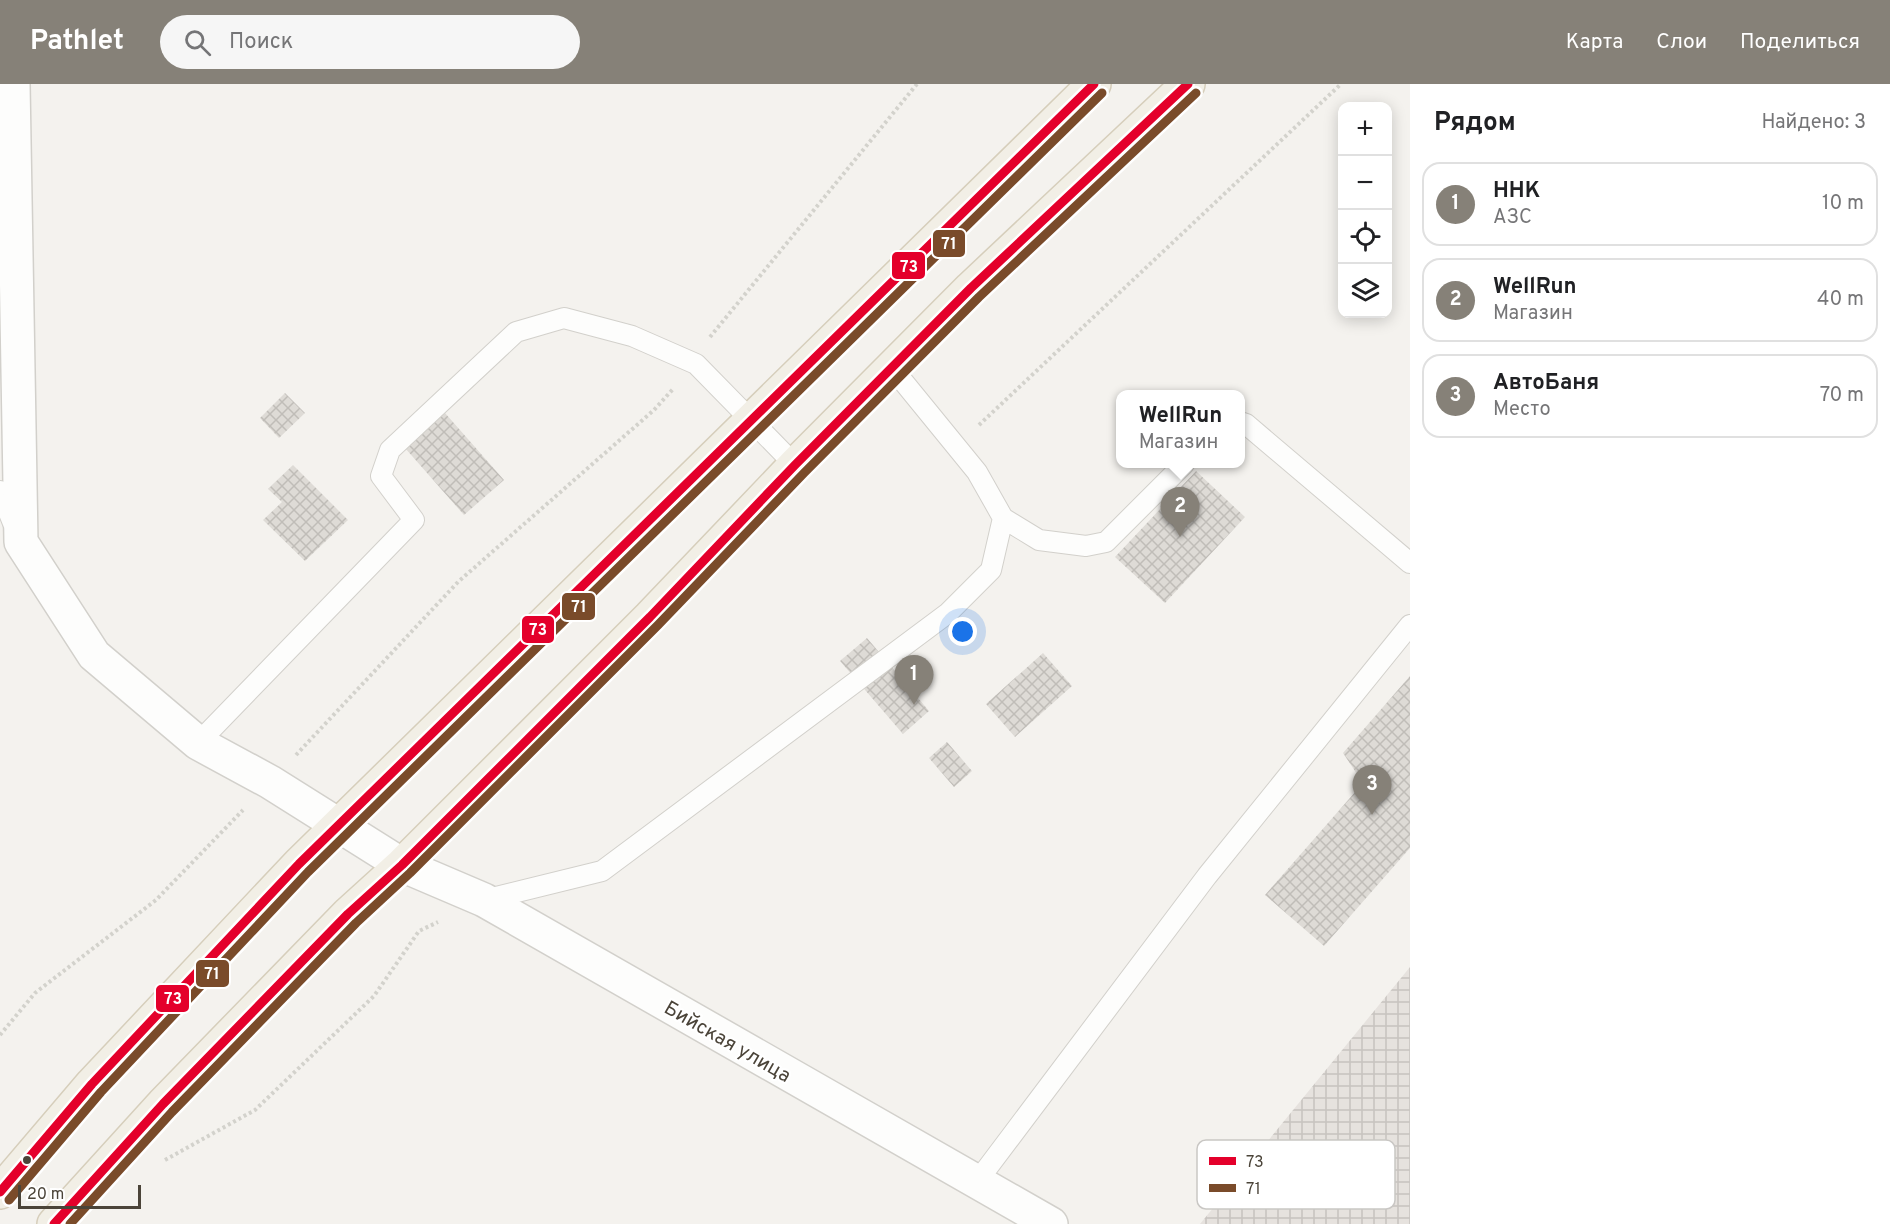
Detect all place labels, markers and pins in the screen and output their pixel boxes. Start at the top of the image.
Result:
pin: 2 [1160,488,1200,537]
pin: 1 [894,656,934,705]
pin: 3 [1352,766,1392,815]
unlabelled marker [21,1154,33,1166]

